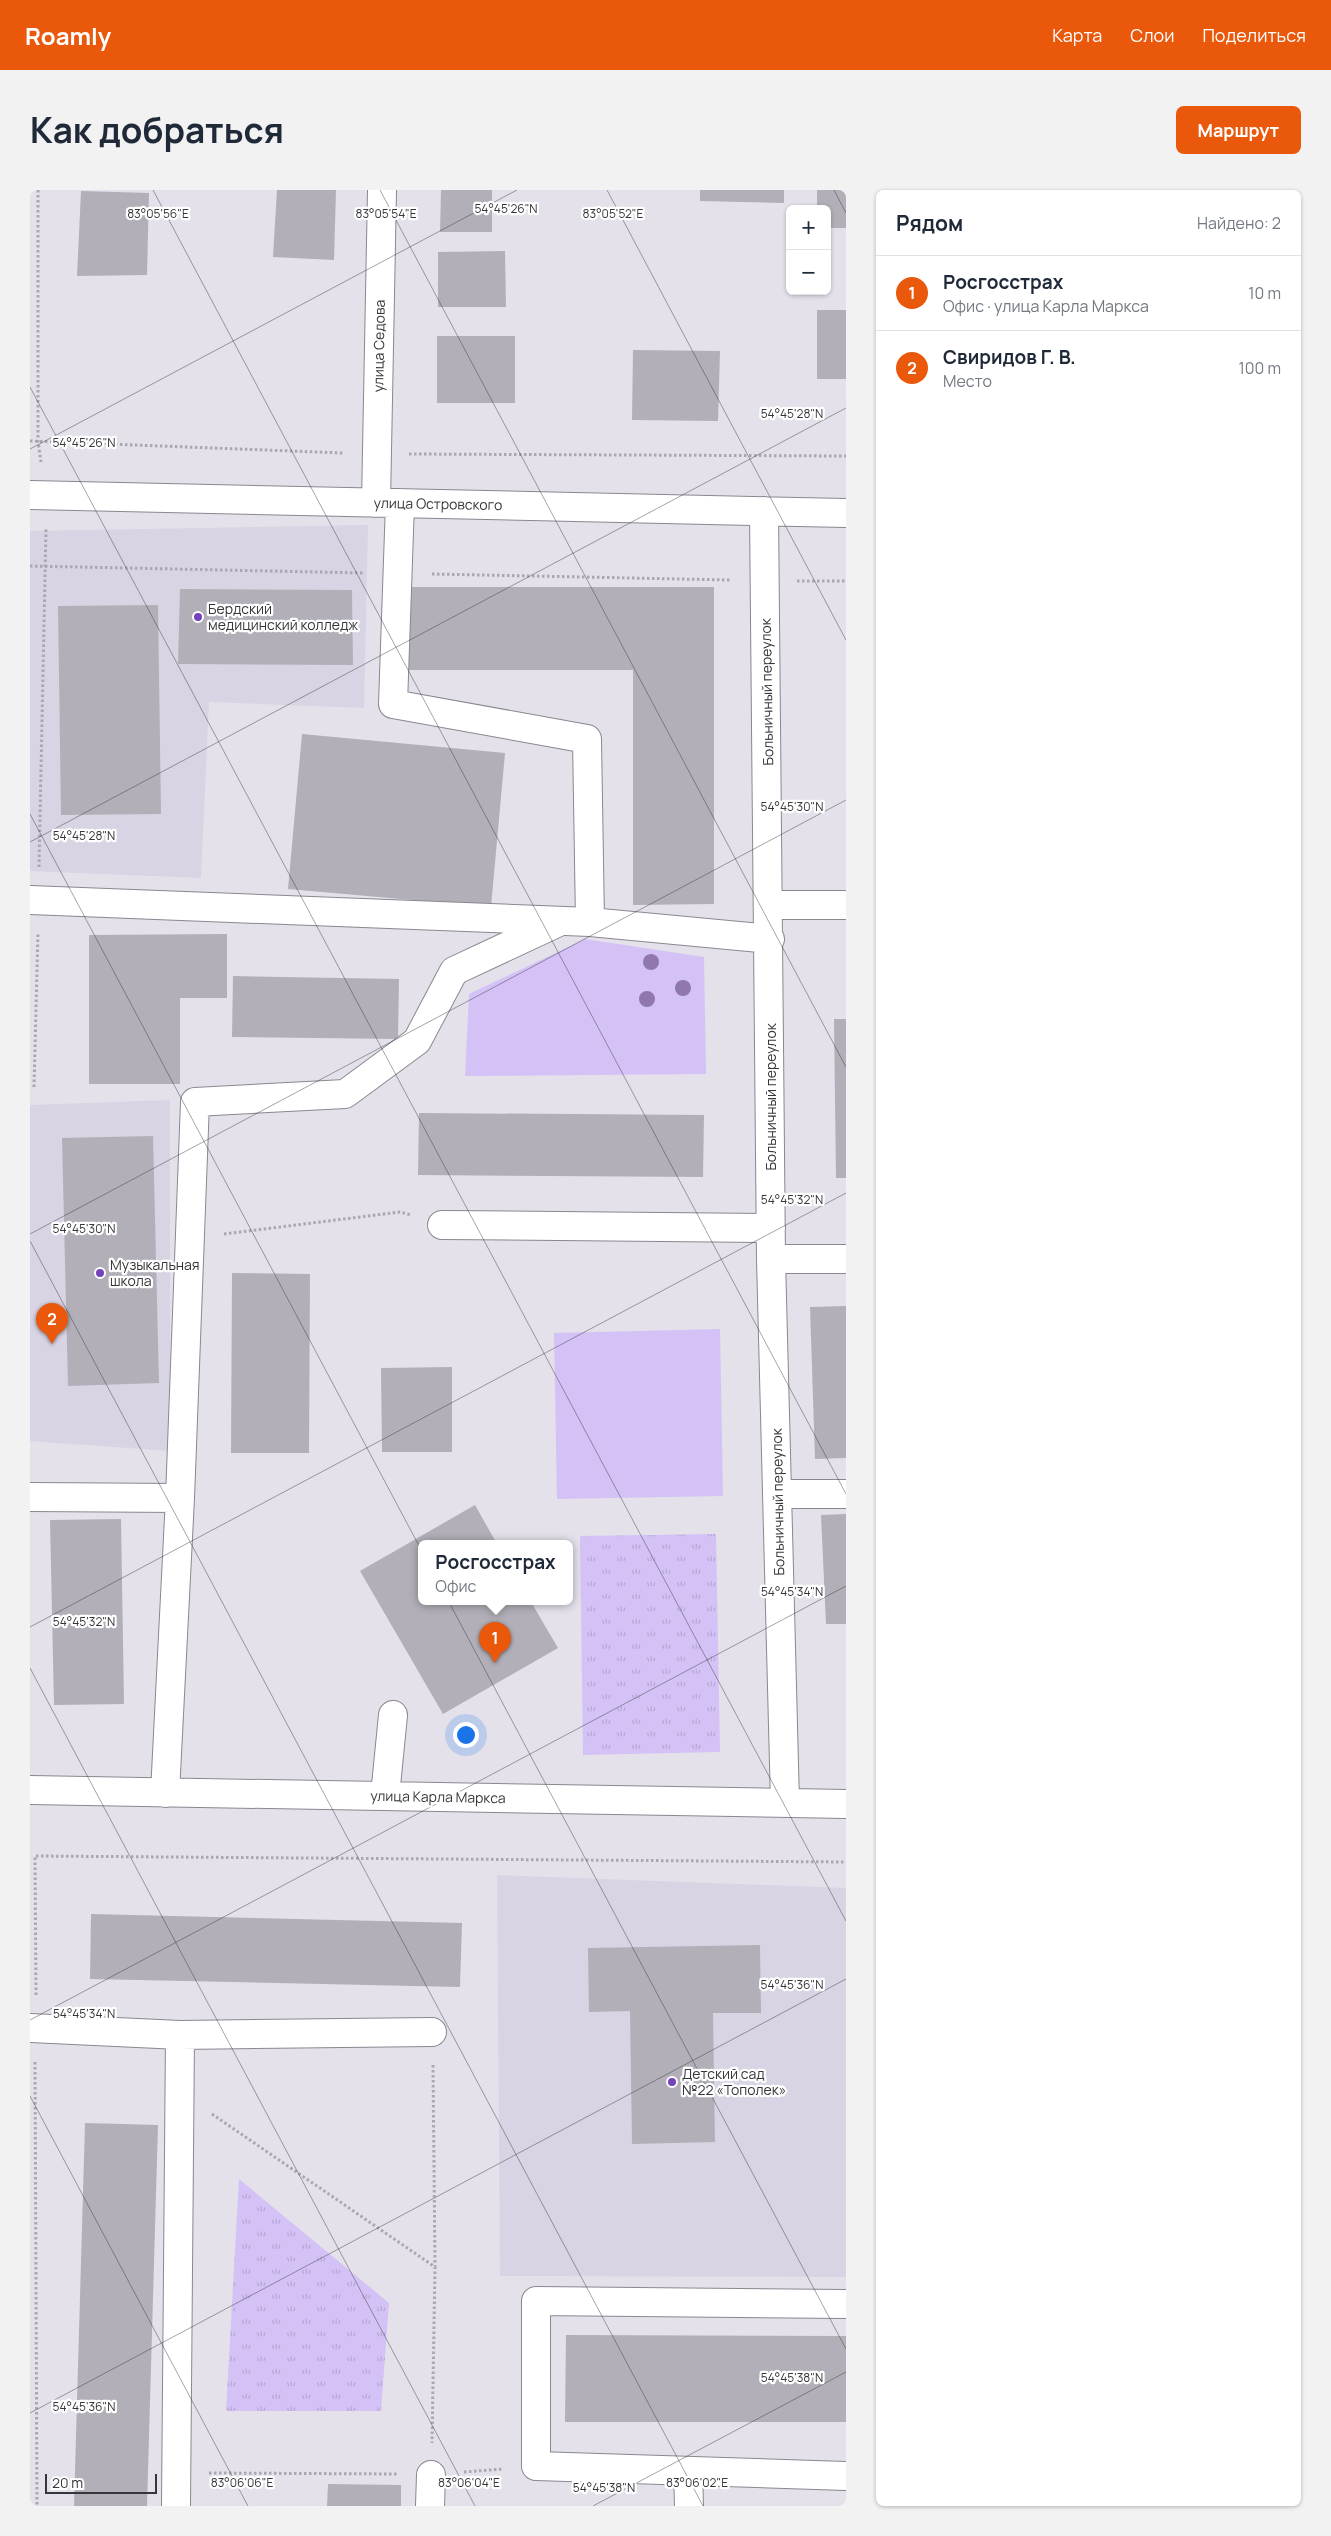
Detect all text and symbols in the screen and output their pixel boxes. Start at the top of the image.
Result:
text: Roamly [25,19,111,52]
text: Карта [1052,23,1102,47]
text: Слои [1130,23,1174,47]
text: Поделиться [1202,23,1306,47]
text: Как добраться [30,106,284,154]
button: Маршрут [1176,106,1301,154]
text: 54°45'26"N [474,200,538,217]
text: 83°05'56"E [127,205,189,222]
text: 83°05'54"E [355,205,417,222]
text: 83°05'52"E [583,205,644,222]
map controls [786,205,831,295]
button: + [786,205,831,250]
text: Рядом [896,209,963,237]
text: Найдено: 2 [1197,212,1281,234]
button: − [786,250,831,295]
text: Росгосстрах [943,269,1063,295]
text: 1 [908,282,916,304]
text: 10 m [1248,282,1281,304]
text: Офис · улица Карла Маркса [943,295,1149,317]
street label: улица Седова [368,300,389,392]
text: Свиридов Г. В. [943,344,1076,370]
text: 2 [907,357,917,379]
text: 100 m [1238,357,1281,379]
text: Место [943,370,992,392]
text: 54°45'28"N [761,405,823,422]
text: 54°45'26"N [52,434,116,451]
street label: улица Островского [374,493,503,514]
place label: Бердский медицинский колледж [208,599,358,634]
marker: Бердский медицинский колледж [192,611,204,623]
street label: Больничный переулок [756,617,777,766]
text: 54°45'30"N [761,798,823,815]
text: 54°45'28"N [53,827,115,844]
street label: Больничный переулок [761,1022,780,1171]
text: 54°45'32"N [761,1191,823,1208]
text: 54°45'30"N [53,1220,115,1237]
place label: Музыкальная школа [110,1255,199,1290]
marker: Музыкальная школа [94,1267,106,1279]
pin: 2 [36,1303,68,1344]
street label: Больничный переулок [767,1427,788,1576]
popup [418,1540,573,1605]
text: Росгосстрах [435,1549,556,1575]
text: Офис [435,1575,476,1597]
text: 54°45'34"N [761,1583,823,1600]
text: 54°45'32"N [53,1613,115,1630]
pin: 1 [479,1622,511,1663]
your location [453,1722,479,1748]
street label: улица Карла Маркса [370,1786,506,1807]
text: 54°45'36"N [761,1976,823,1993]
text: 54°45'34"N [53,2005,115,2022]
place label: Детский сад №22 «Тополек» [682,2064,786,2099]
marker: Детский сад №22 «Тополек» [666,2076,678,2088]
text: 54°45'38"N [761,2369,823,2386]
text: 54°45'36"N [53,2398,115,2415]
scale bar [45,2471,158,2494]
text: 20 m [52,2473,83,2492]
text: 83°06'06"E [211,2474,273,2491]
text: 83°06'04"E [438,2474,500,2491]
text: 83°06'02"E [666,2474,728,2491]
text: 54°45'38"N [573,2479,635,2496]

